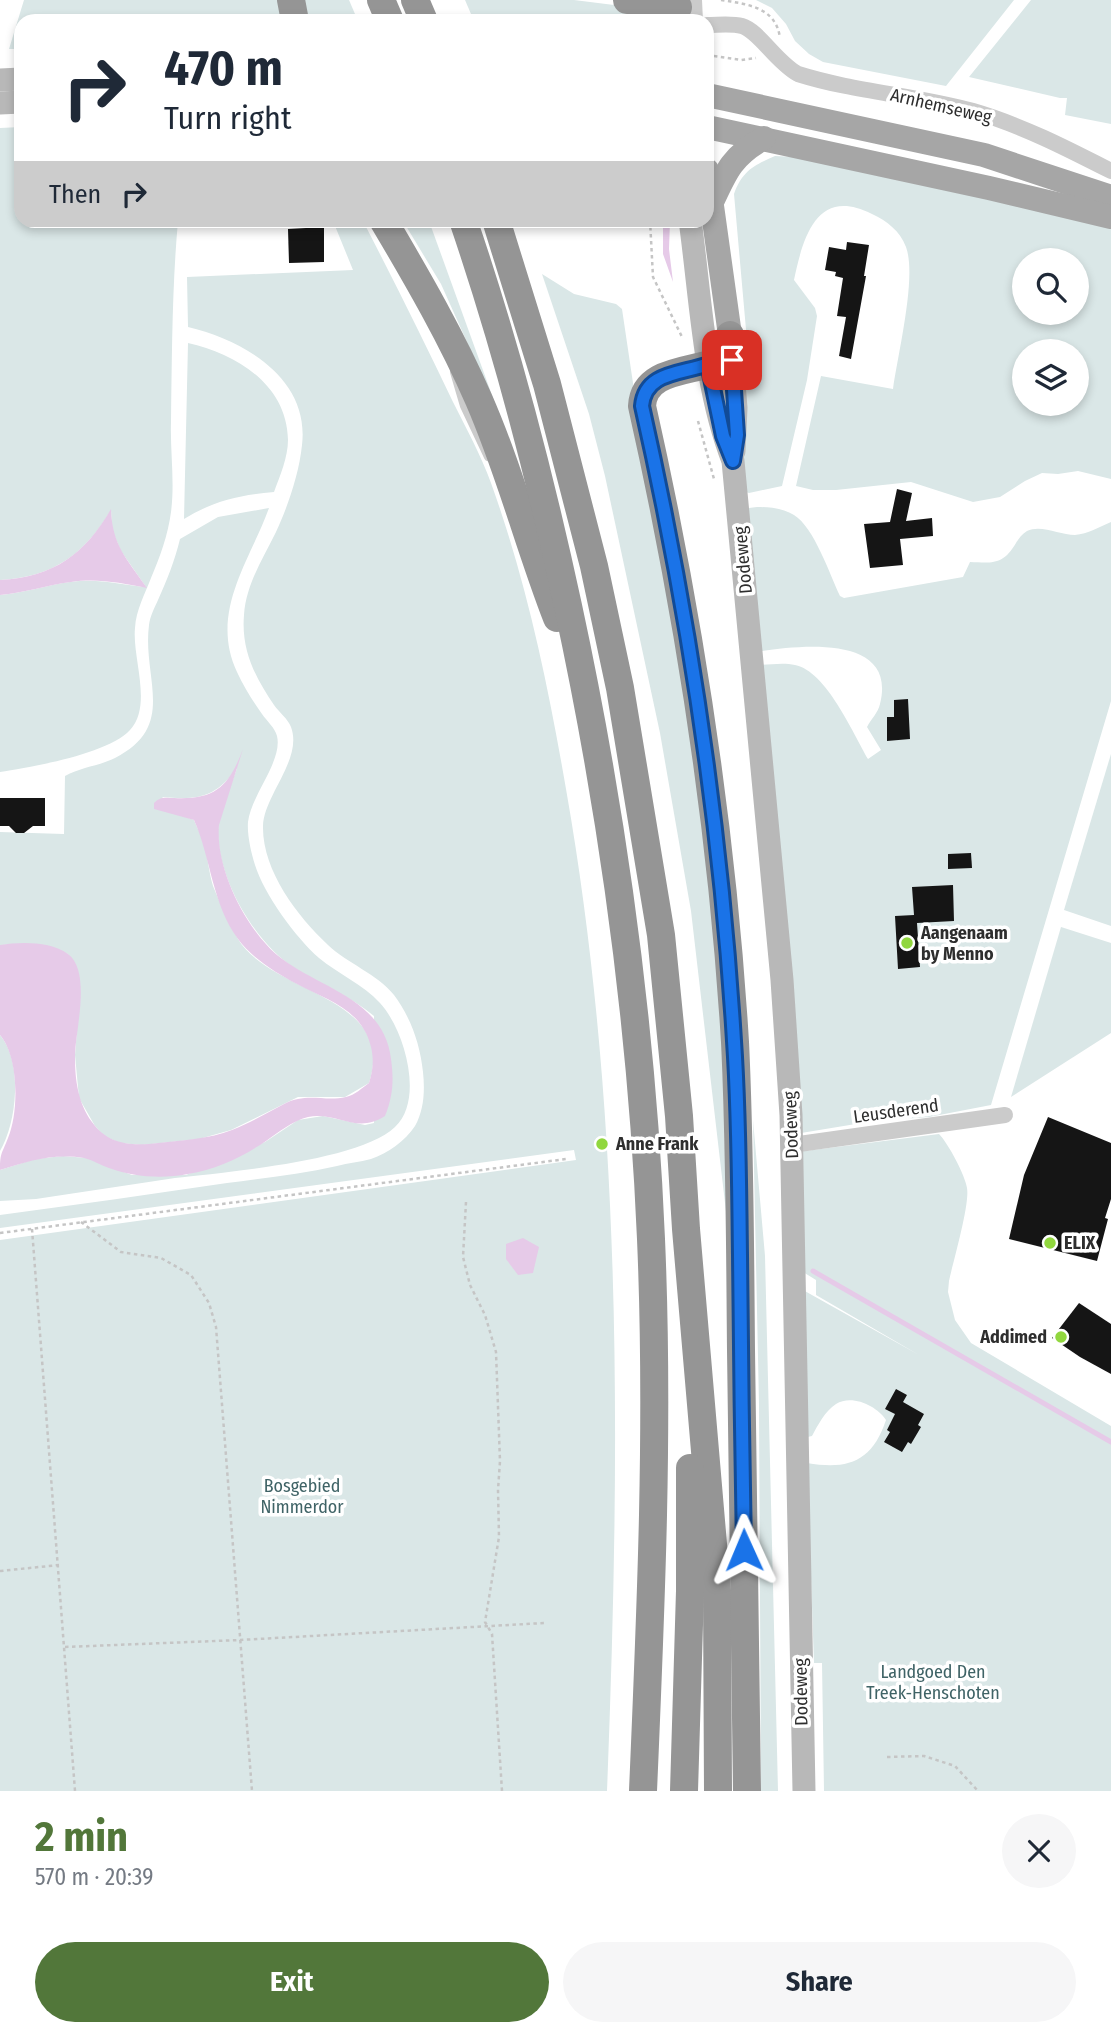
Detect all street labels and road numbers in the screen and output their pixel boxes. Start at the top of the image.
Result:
street label: Arnhemseweg [888,84,994,128]
street label: Dodeweg [729,525,757,595]
street label: Dodeweg [779,1090,803,1159]
street label: Leusderend [852,1094,940,1128]
street label: Dodeweg [789,1657,813,1726]

